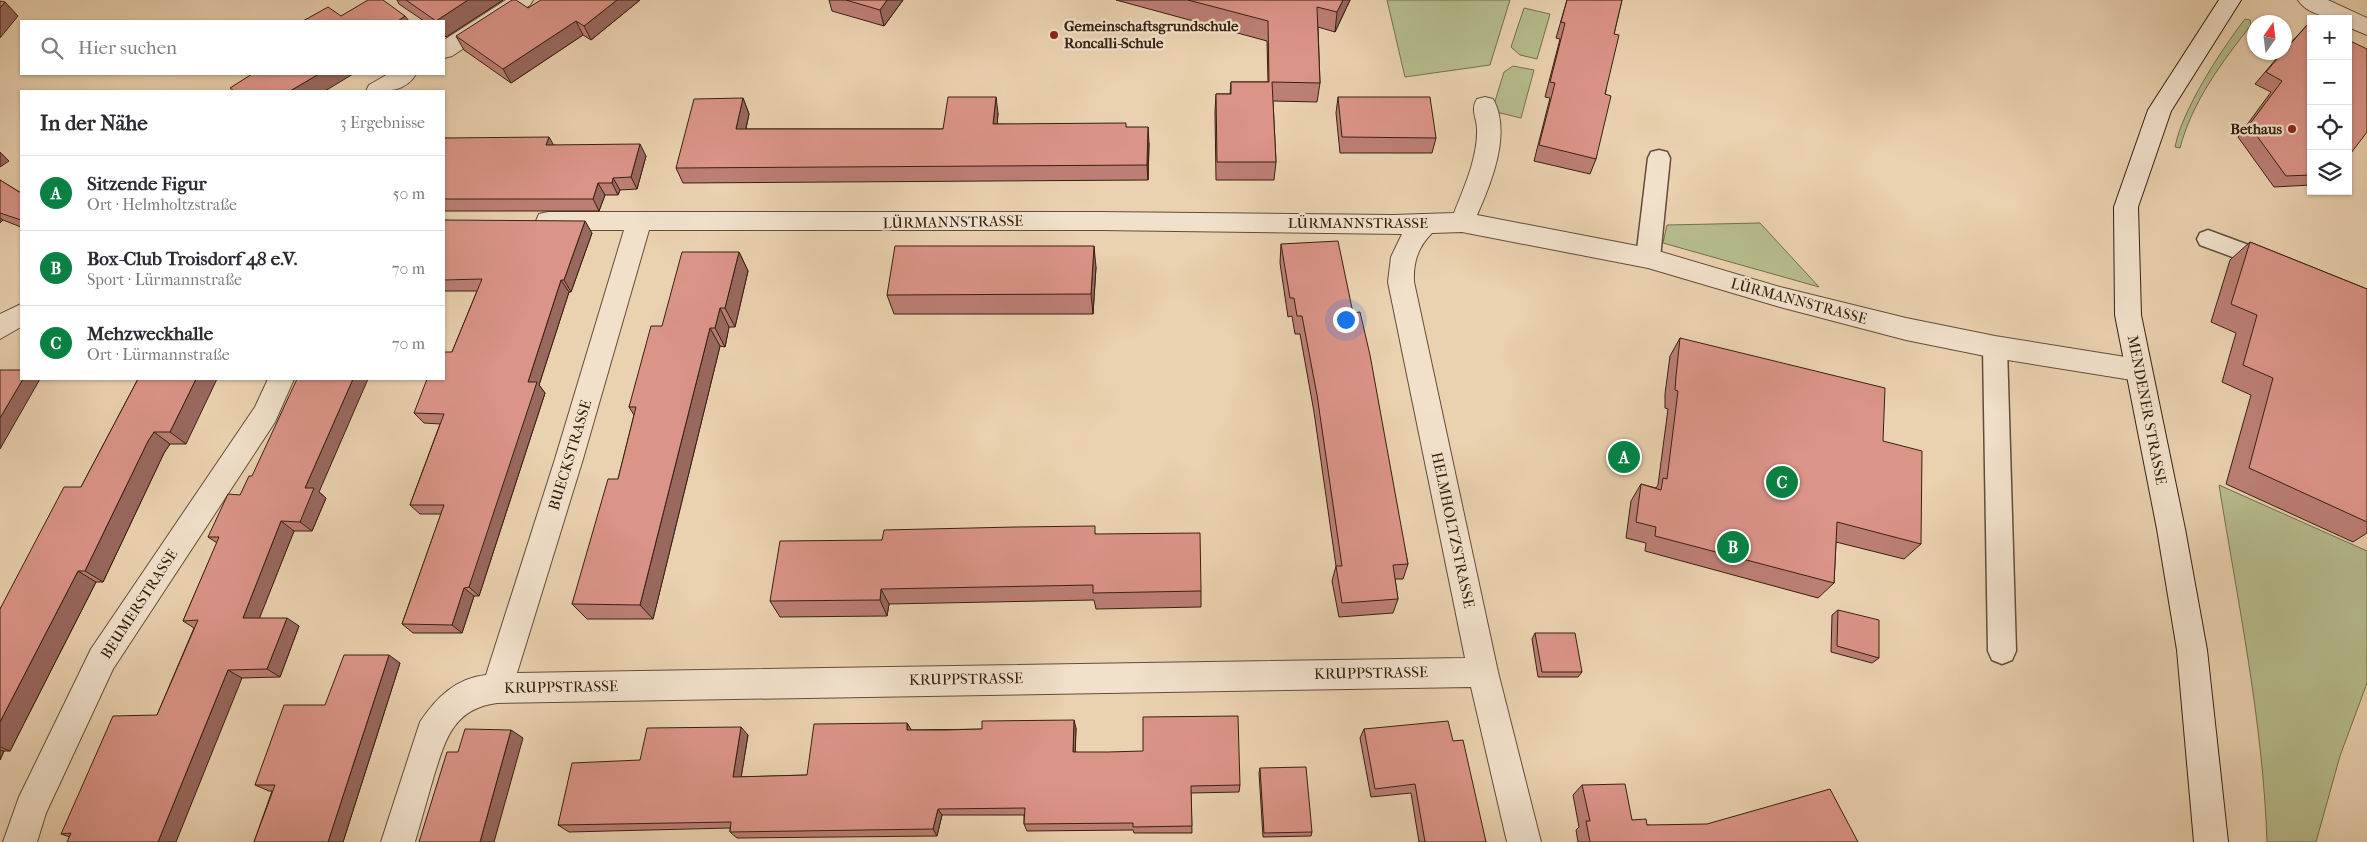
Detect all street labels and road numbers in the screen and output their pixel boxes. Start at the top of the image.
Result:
street label: LÜRMANNSTRASSE [883,212,1023,232]
street label: LÜRMANNSTRASSE [1288,214,1428,232]
street label: LÜRMANNSTRASSE [1729,274,1869,328]
street label: MENDENER STRASSE [2124,333,2170,487]
street label: BUECKSTRASSE [545,398,595,512]
street label: HELMHOLTZSTRASSE [1428,450,1478,610]
street label: BEUMERSTRASSE [97,546,181,662]
street label: KRUPPSTRASSE [1314,663,1428,683]
street label: KRUPPSTRASSE [909,669,1023,689]
street label: KRUPPSTRASSE [504,677,618,697]

